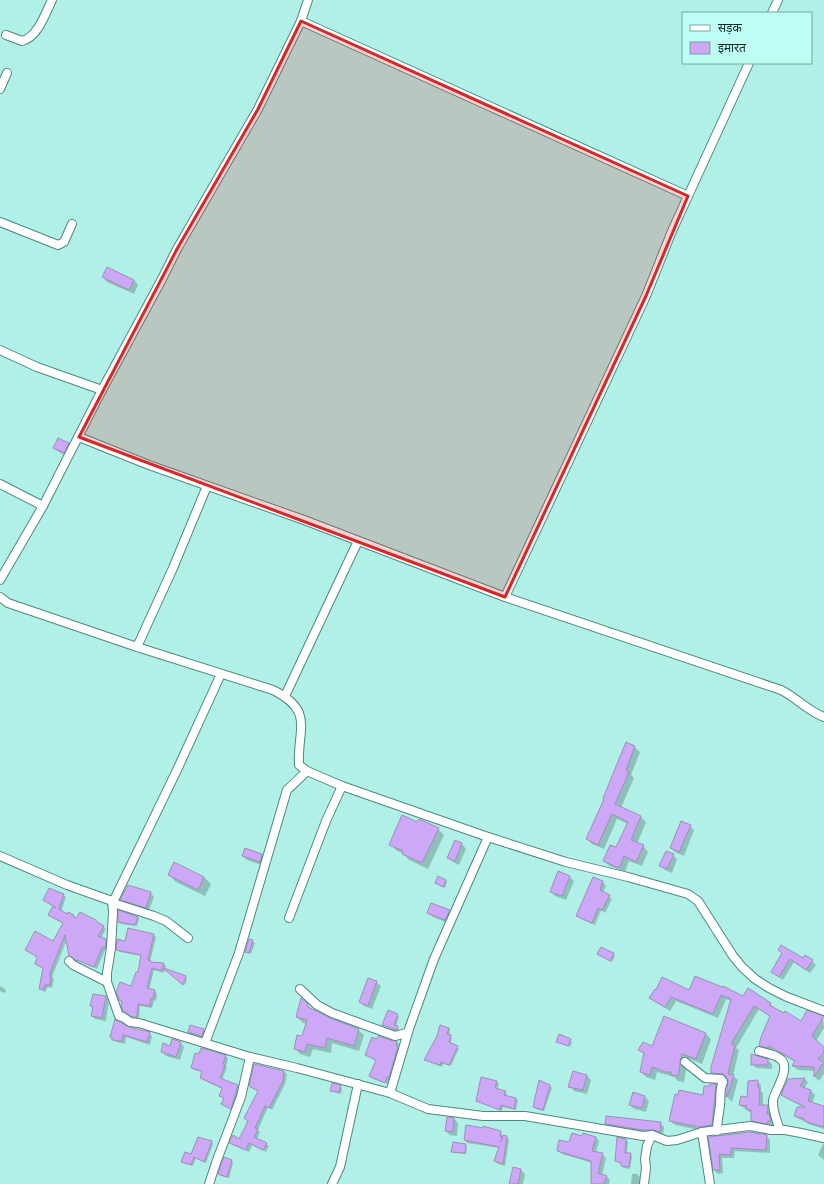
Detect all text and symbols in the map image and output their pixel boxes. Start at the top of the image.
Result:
legend [682,12,812,64]
text: सड़क [718,19,743,36]
text: इमारत [718,39,747,56]

